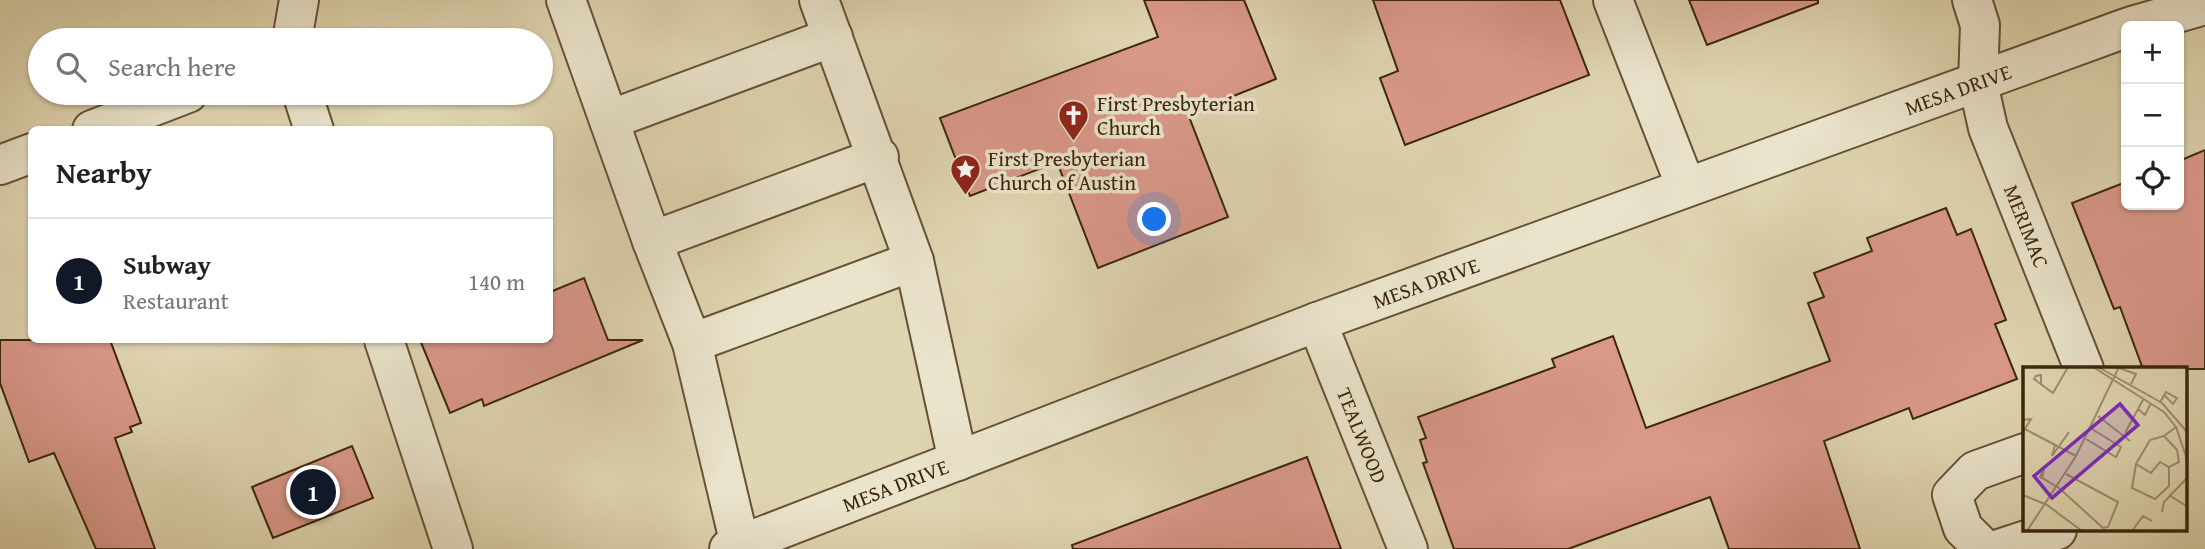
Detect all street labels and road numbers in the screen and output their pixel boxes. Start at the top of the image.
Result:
street label: MESA DRIVE [1900,55,2016,123]
street label: MERIMAC [1997,180,2058,272]
street label: MESA DRIVE [1368,249,1484,316]
street label: TEALWOOD [1329,383,1395,488]
street label: MESA DRIVE [838,450,953,519]

